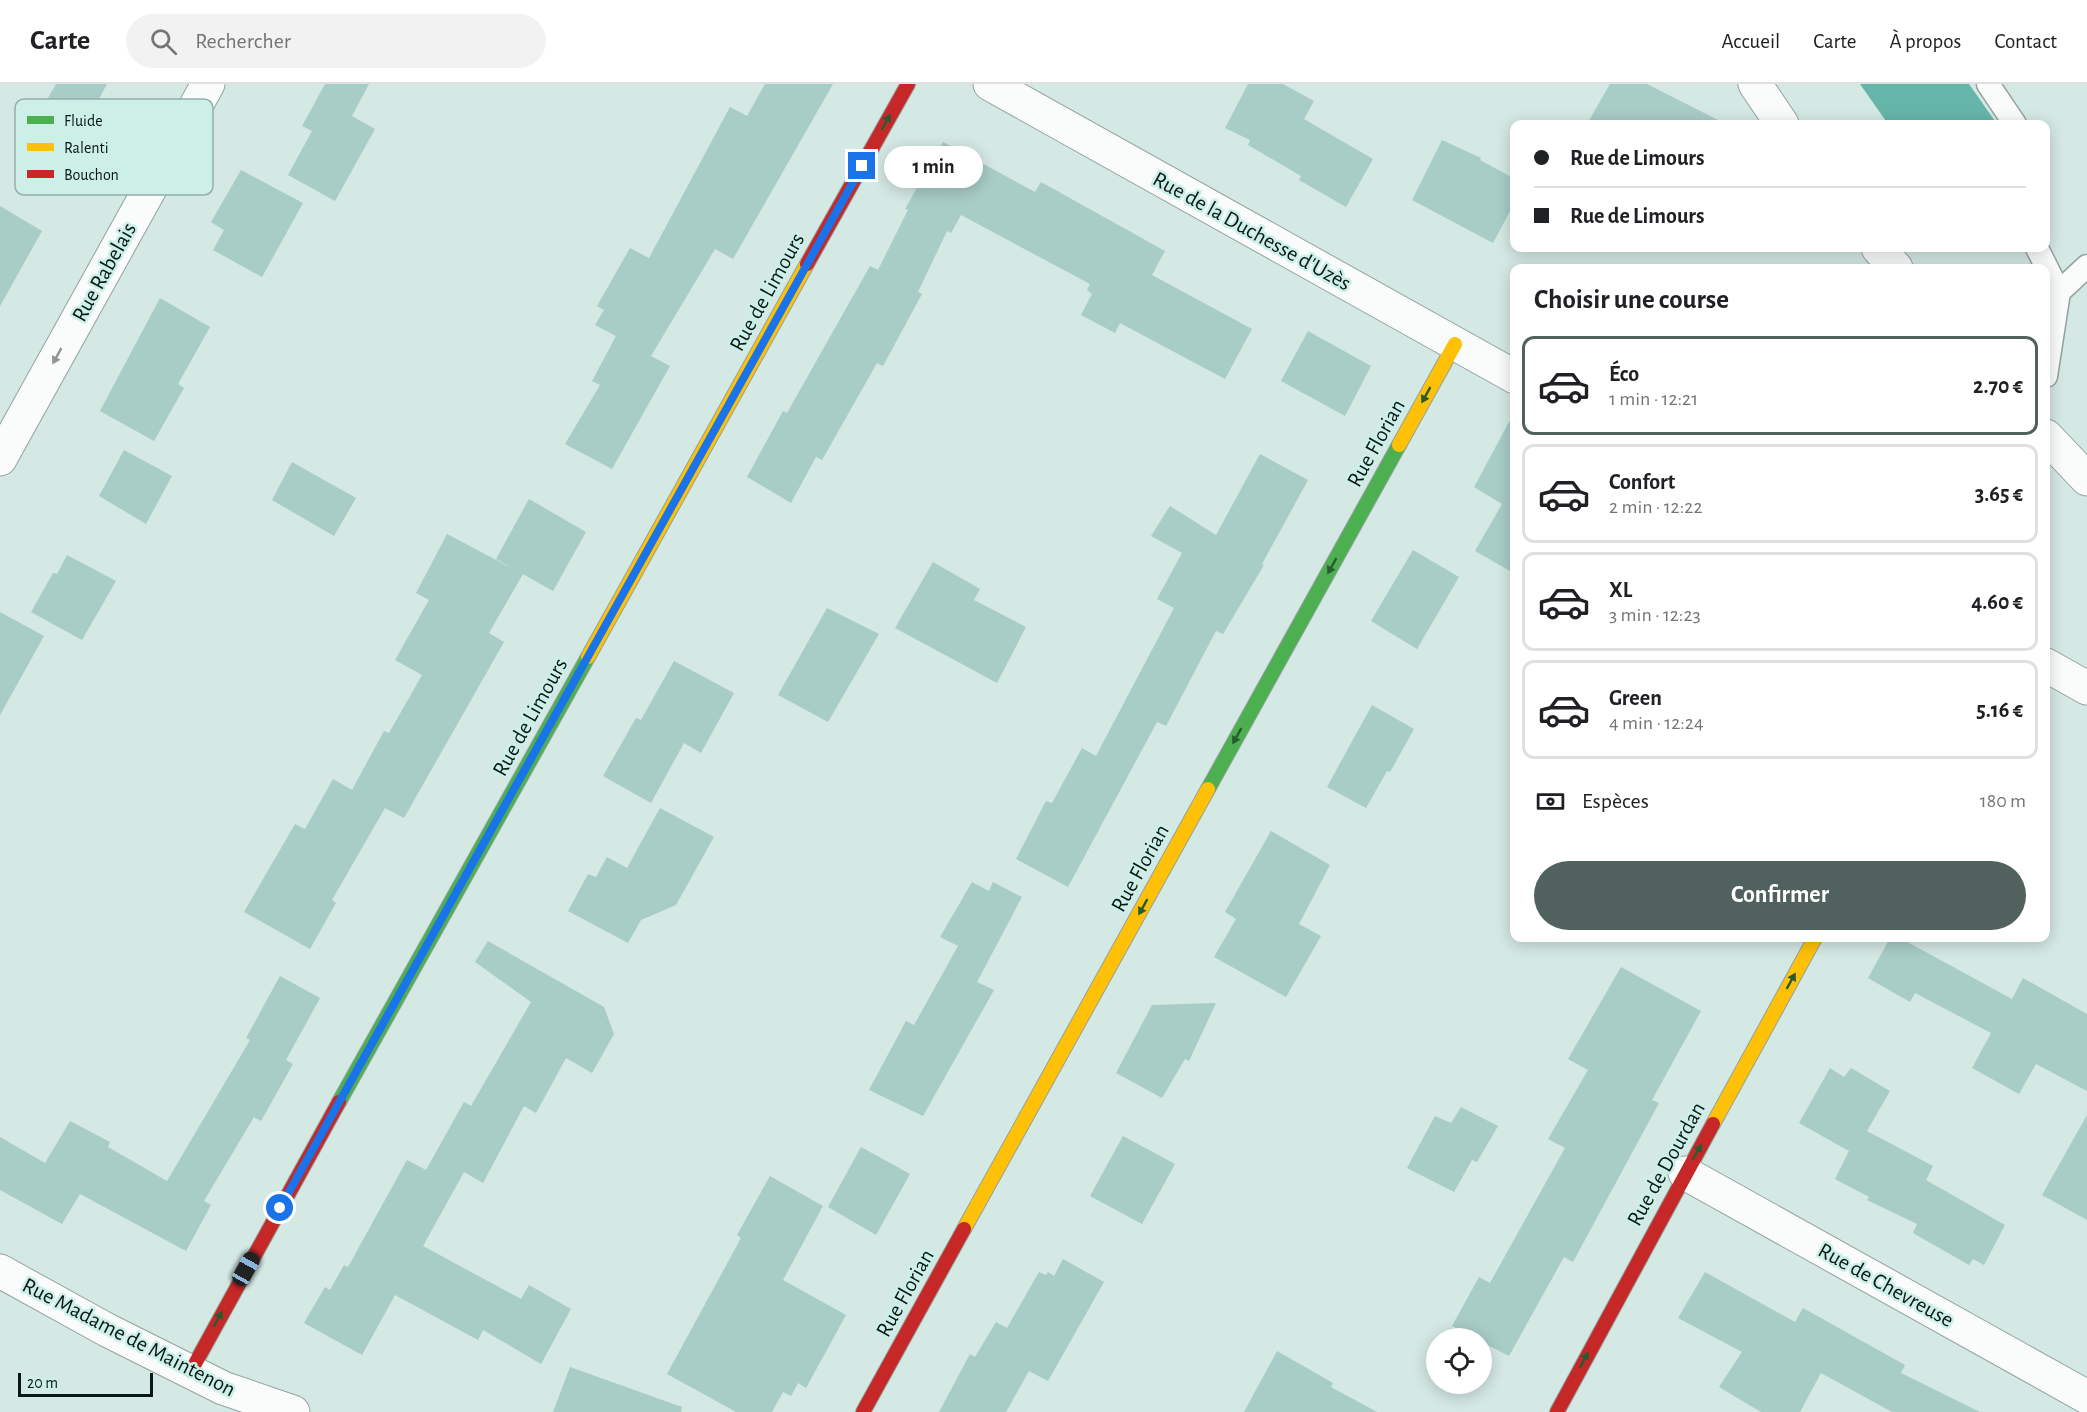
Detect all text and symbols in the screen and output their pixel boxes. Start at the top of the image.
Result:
search box [126,14,546,68]
icon: search [147,25,180,58]
text: Carte [30,27,90,55]
text: Rechercher [195,30,291,52]
text: Accueil [1722,31,1780,52]
text: Carte [1813,31,1856,52]
text: À propos [1889,31,1961,52]
text: Contact [1994,31,2057,52]
legend [15,99,213,195]
text: Fluide [64,113,103,129]
one-way arrow [881,113,891,130]
text: Ralenti [64,140,109,156]
callout: 1 min [883,145,982,187]
text: Rue de Limours [1570,147,1704,169]
route end [848,152,875,179]
text: 1 min [912,157,955,177]
text: Bouchon [64,167,119,183]
street label: Rue de la Duchesse d'Uzès [1149,167,1355,295]
text: Rue de Limours [1570,205,1704,227]
street label: Rue Rabelais [68,219,140,325]
street label: Rue de Limours [726,229,808,355]
text: Choisir une course [1534,286,1729,313]
one-way arrow [53,347,63,364]
icon: car [1537,359,1591,413]
text: Éco [1609,363,1639,385]
text: 2.70 € [1973,375,2023,397]
one-way arrow [1421,387,1432,403]
text: 1 min · 12:21 [1609,389,1698,409]
street label: Rue Florian [1343,396,1409,490]
icon: car [1537,467,1591,521]
text: Confort [1609,471,1675,493]
text: 3.65 € [1975,483,2023,505]
text: 2 min · 12:22 [1609,497,1703,517]
one-way arrow [1327,557,1337,574]
icon: car [1537,575,1591,629]
text: XL [1609,579,1632,601]
text: 4.60 € [1971,591,2023,613]
text: 3 min · 12:23 [1609,605,1701,625]
street label: Rue de Limours [489,654,571,780]
icon: car [1537,683,1591,737]
text: Green [1609,687,1662,709]
text: 5.16 € [1976,699,2023,721]
text: 4 min · 12:24 [1609,713,1704,733]
one-way arrow [1232,728,1242,745]
icon: cash [1534,785,1567,818]
text: Espèces [1582,790,1649,812]
text: 180 m [1980,791,2026,811]
street label: Rue Florian [1107,821,1173,915]
button: Confirmer [1534,861,2026,930]
one-way arrow [1138,899,1148,916]
one-way arrow [1786,972,1796,989]
street label: Rue de Dourdan [1623,1098,1709,1230]
one-way arrow [1692,1143,1702,1160]
route start [266,1194,293,1221]
street label: Rue de Chevreuse [1815,1239,1957,1331]
street label: Rue Florian [872,1246,938,1340]
car [229,1249,263,1289]
street label: Rue Madame de Maintenon [19,1274,239,1400]
one-way arrow [213,1310,223,1327]
map controls [1426,1328,1492,1394]
button: locate [1426,1328,1492,1394]
one-way arrow [1579,1352,1589,1369]
scale bar [18,1370,153,1398]
text: 20 m [27,1375,58,1391]

